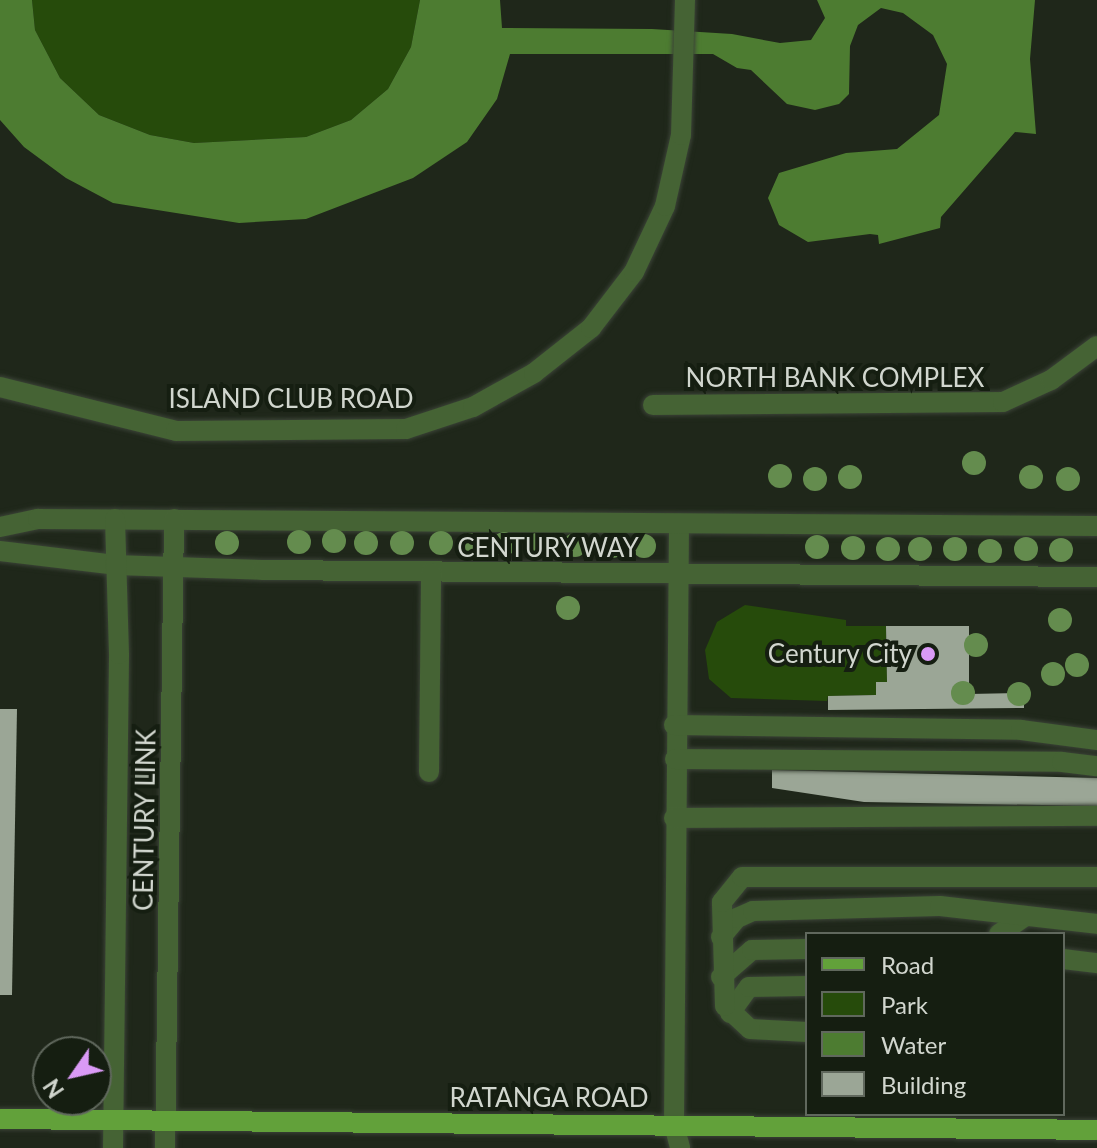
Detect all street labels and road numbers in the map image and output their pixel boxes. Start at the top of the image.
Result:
street label: NORTH BANK COMPLEX [686,362,984,394]
street label: ISLAND CLUB ROAD [168,383,414,415]
street label: CENTURY WAY [457,532,639,564]
street label: CENTURY LINK [128,728,162,912]
street label: RATANGA ROAD [449,1082,649,1114]

